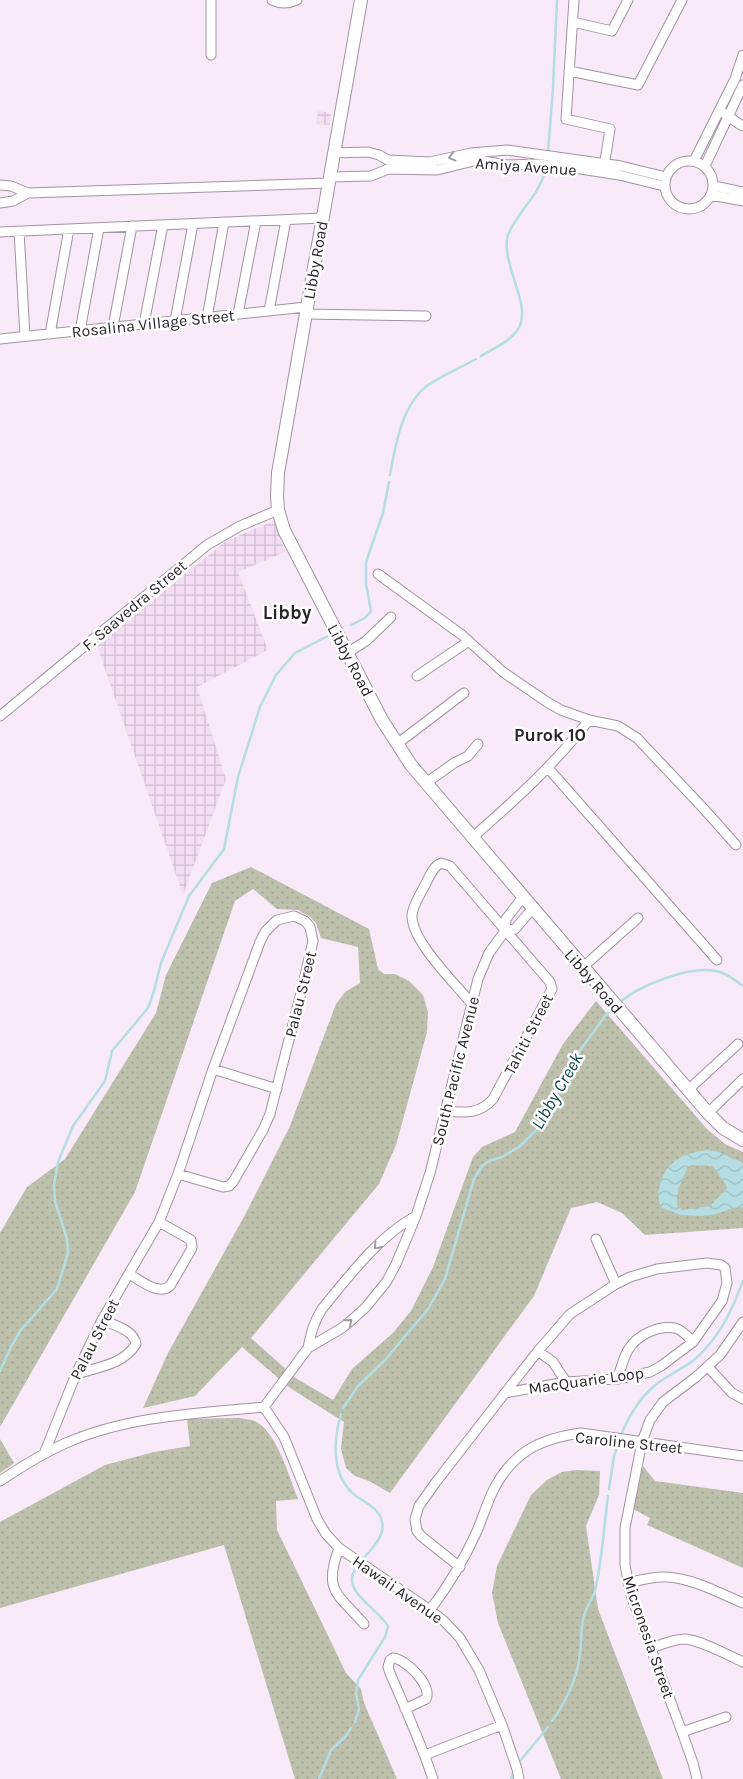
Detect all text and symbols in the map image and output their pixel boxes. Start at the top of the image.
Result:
one-way arrow [448,151,457,162]
street label: Amiya Avenue [475,153,577,180]
street label: Libby Road [299,219,332,301]
street label: Rosalina Village Street [71,305,235,342]
street label: F. Saavedra Street [78,556,190,655]
district label: Libby [263,602,312,624]
street label: Libby Road [324,621,378,700]
district label: Purok 10 [514,724,586,746]
street label: Libby Road [560,945,627,1017]
street label: Palau Street [281,949,320,1039]
street label: Tahiti Street [500,991,557,1078]
street label: South Pacific Avenue [428,994,483,1148]
water label: Libby Creek [526,1048,588,1133]
one-way arrow [374,1240,383,1249]
street label: Palau Street [66,1296,123,1383]
one-way arrow [344,1319,353,1328]
street label: MacQuarie Loop [527,1363,645,1398]
street label: Caroline Street [574,1427,684,1458]
street label: Hawaii Avenue [349,1551,447,1628]
street label: Micronesia Street [619,1573,678,1701]

